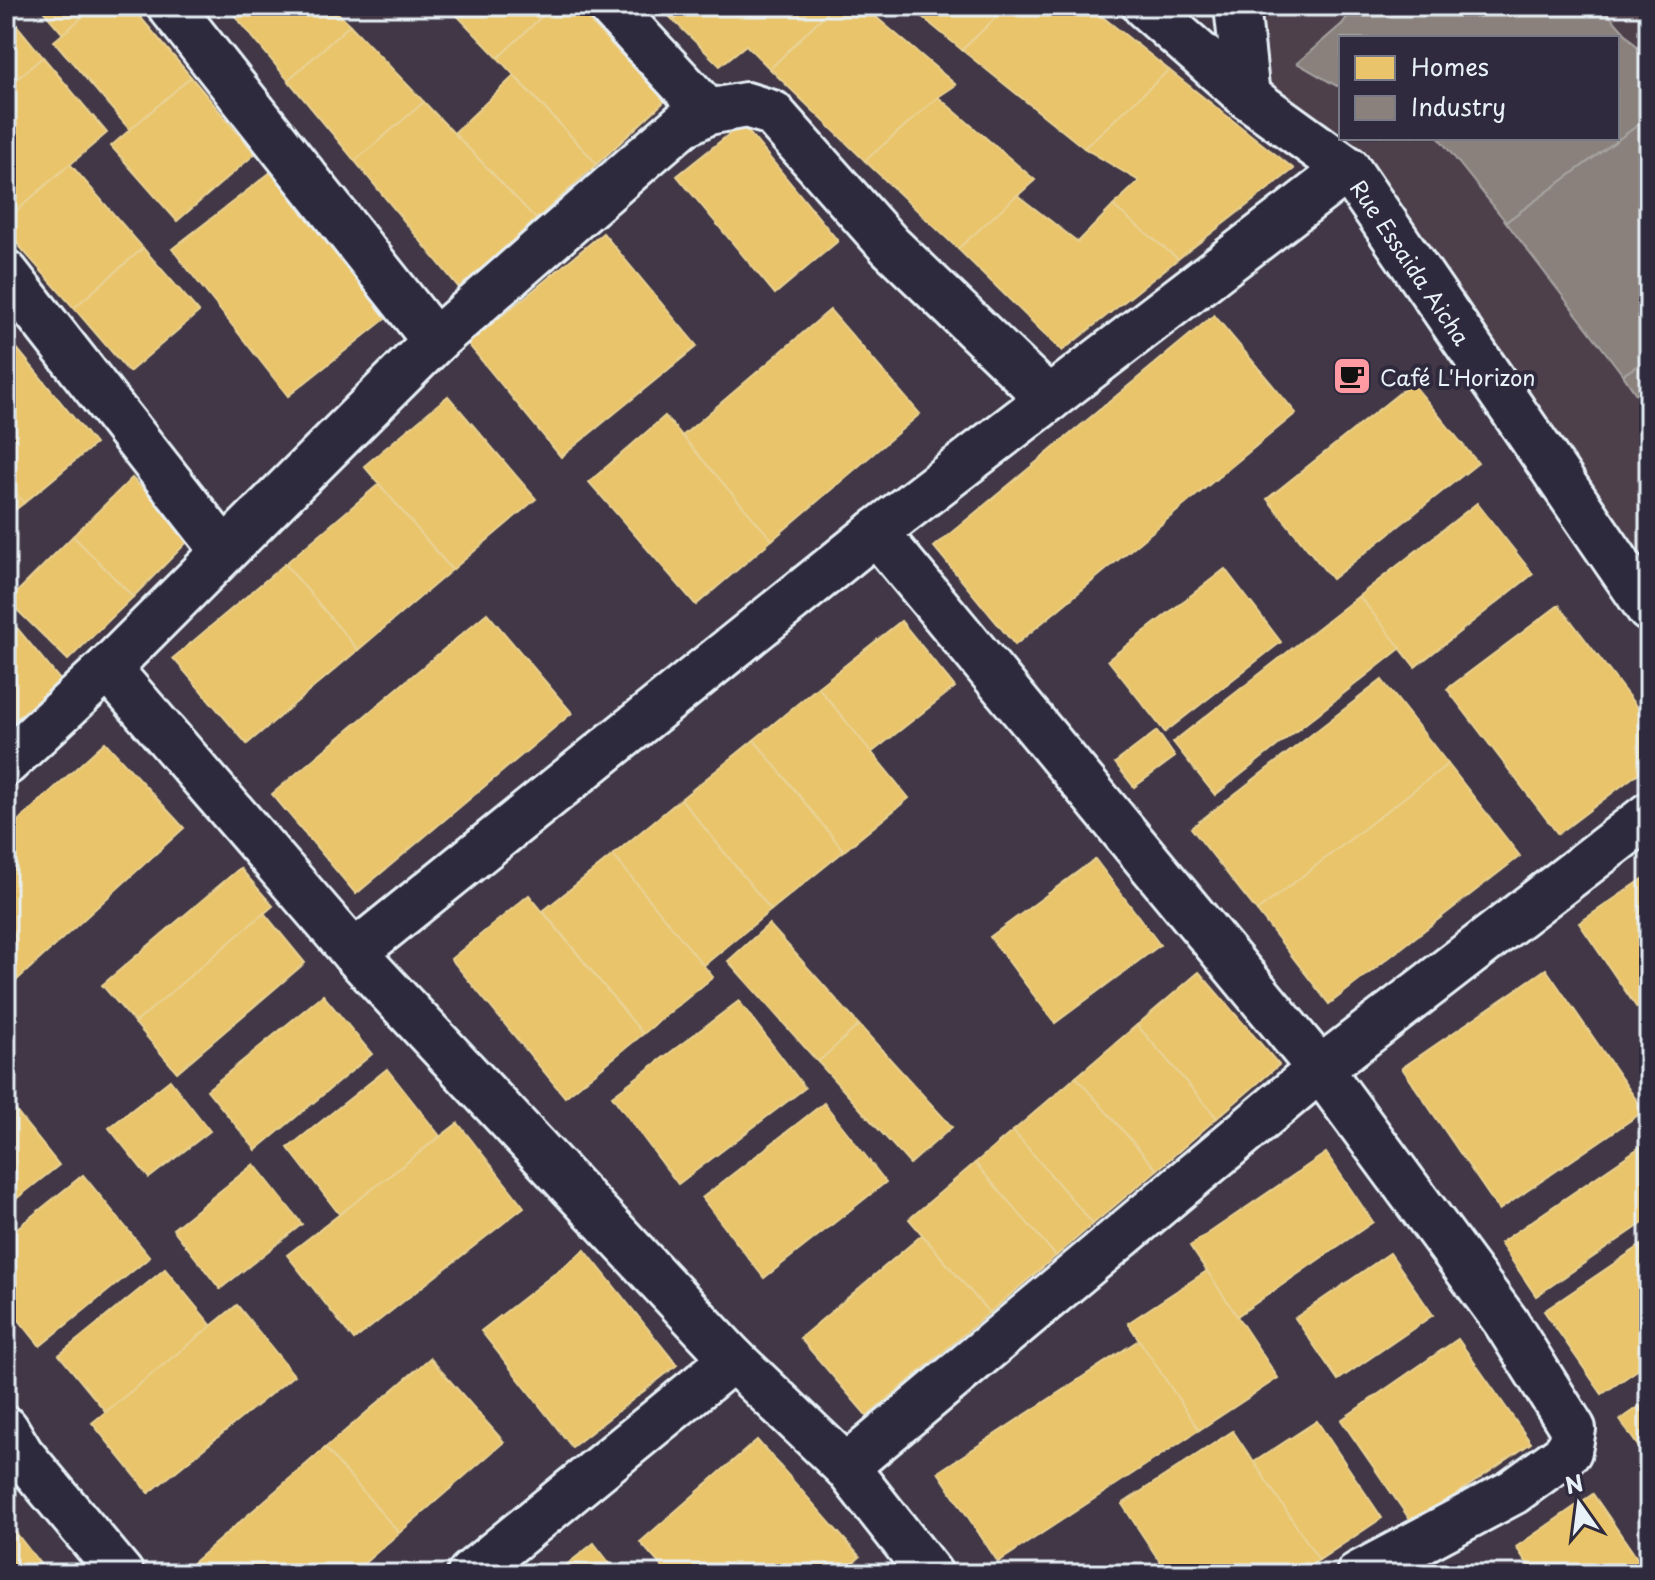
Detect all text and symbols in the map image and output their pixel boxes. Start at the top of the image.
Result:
legend [1339,36,1619,140]
text: Homes [1411,48,1489,84]
text: Industry [1411,88,1506,124]
street label: Rue Essaida Aicha [1343,173,1479,352]
cafe icon: Café L'Horizon [1331,355,1373,397]
place label: Café L'Horizon [1380,360,1536,393]
north arrow [1539,1464,1619,1544]
text: N [1561,1465,1586,1501]

